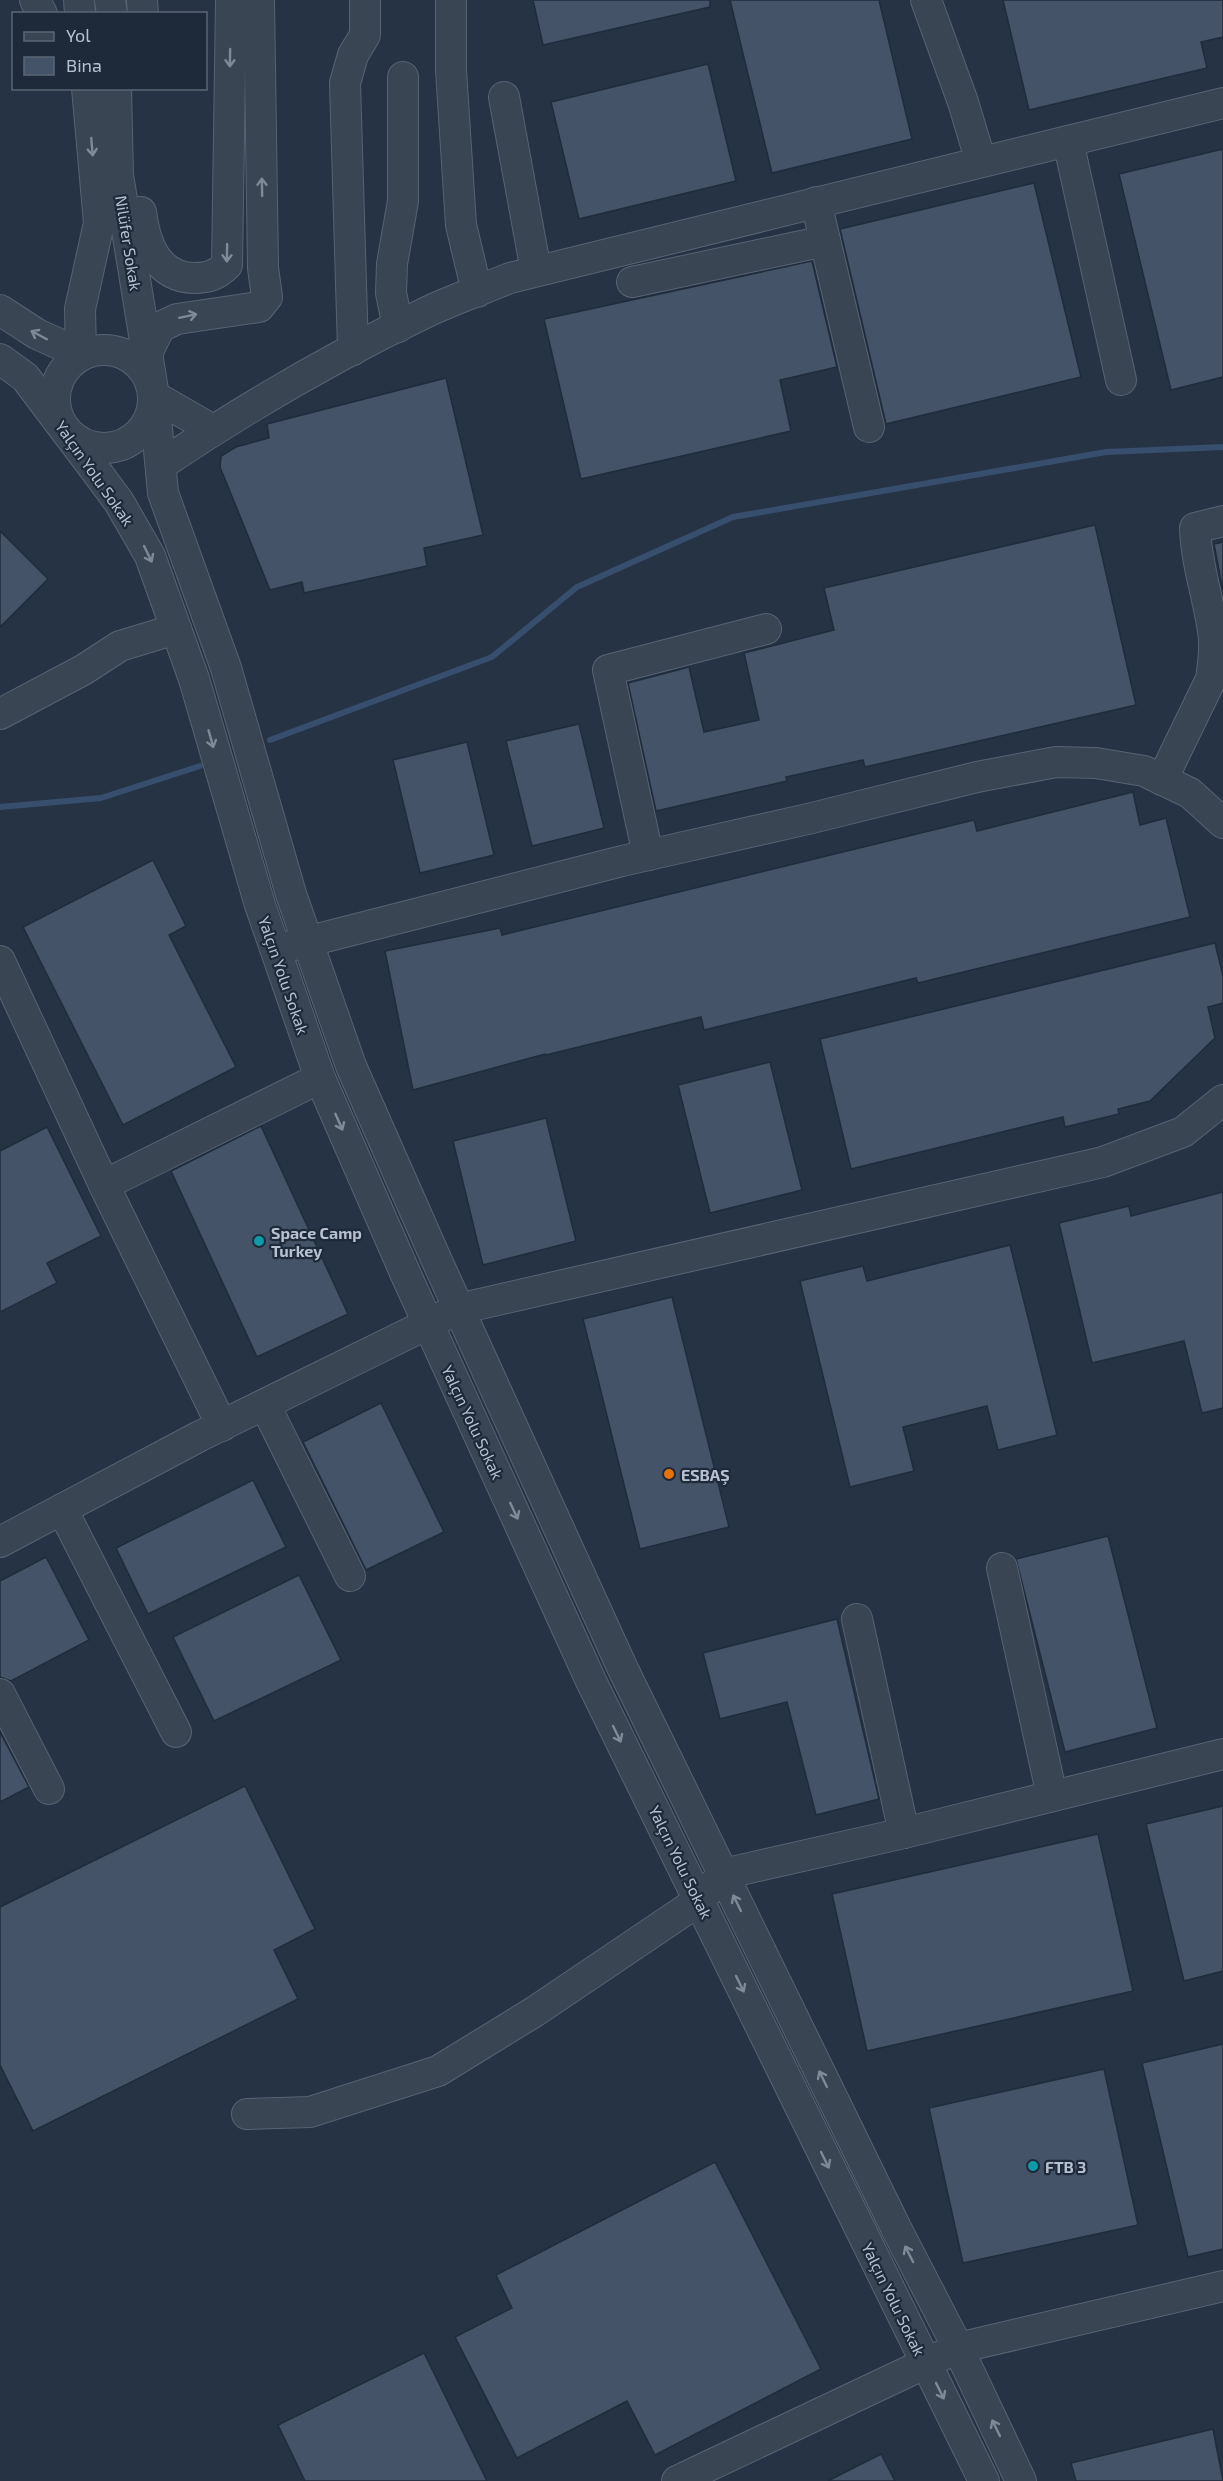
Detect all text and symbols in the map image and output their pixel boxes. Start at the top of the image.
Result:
legend [12,12,207,90]
text: Yol [66,24,91,46]
one-way arrow [224,48,236,68]
text: Bina [66,54,102,76]
one-way arrow [87,136,98,156]
one-way arrow [256,178,268,198]
street label: Nilüfer Sokak [112,194,146,292]
one-way arrow [221,243,233,263]
one-way arrow [178,310,197,322]
one-way arrow [31,329,49,340]
street label: Yalçın Yolu Sokak [51,417,138,530]
one-way arrow [143,545,155,563]
one-way arrow [206,729,217,748]
street label: Yalçın Yolu Sokak [254,913,313,1037]
one-way arrow [334,1113,346,1131]
place label: Space Camp Turkey [271,1223,362,1261]
marker: Space Camp Turkey [252,1234,266,1248]
street label: Yalçın Yolu Sokak [437,1362,508,1482]
place label: ESBAŞ [681,1465,730,1486]
marker: ESBAŞ [662,1467,676,1481]
one-way arrow [508,1502,520,1520]
one-way arrow [612,1724,624,1742]
street label: Yalçın Yolu Sokak [644,1802,717,1922]
one-way arrow [731,1895,743,1913]
one-way arrow [735,1975,747,1993]
one-way arrow [817,2070,828,2088]
one-way arrow [820,2150,832,2168]
place label: FTB 3 [1045,2157,1086,2176]
marker: FTB 3 [1026,2159,1040,2173]
street label: Yalçın Yolu Sokak [857,2239,930,2359]
one-way arrow [903,2245,914,2263]
one-way arrow [934,2382,946,2400]
one-way arrow [990,2420,1002,2438]

